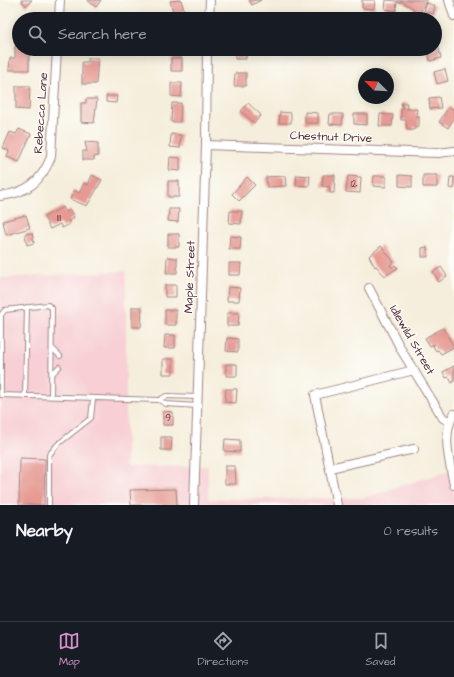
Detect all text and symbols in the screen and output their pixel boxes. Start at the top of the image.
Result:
search box [12,12,442,56]
icon: search [26,23,48,45]
text: Search here [58,24,147,45]
north arrow [358,68,394,104]
street label: Rebecca Lane [30,71,52,154]
street label: Chestnut Drive [289,127,373,147]
house number: 12 [350,177,358,191]
house number: 111 [57,211,62,225]
street label: Maple Street [180,240,200,314]
street label: Idlewild Street [385,302,439,378]
house number: 9 [165,411,171,425]
text: Nearby [16,519,73,543]
text: 0 results [383,522,438,540]
tab: Map [58,630,80,669]
tab: Directions [197,630,249,669]
tab: Saved [366,630,396,669]

